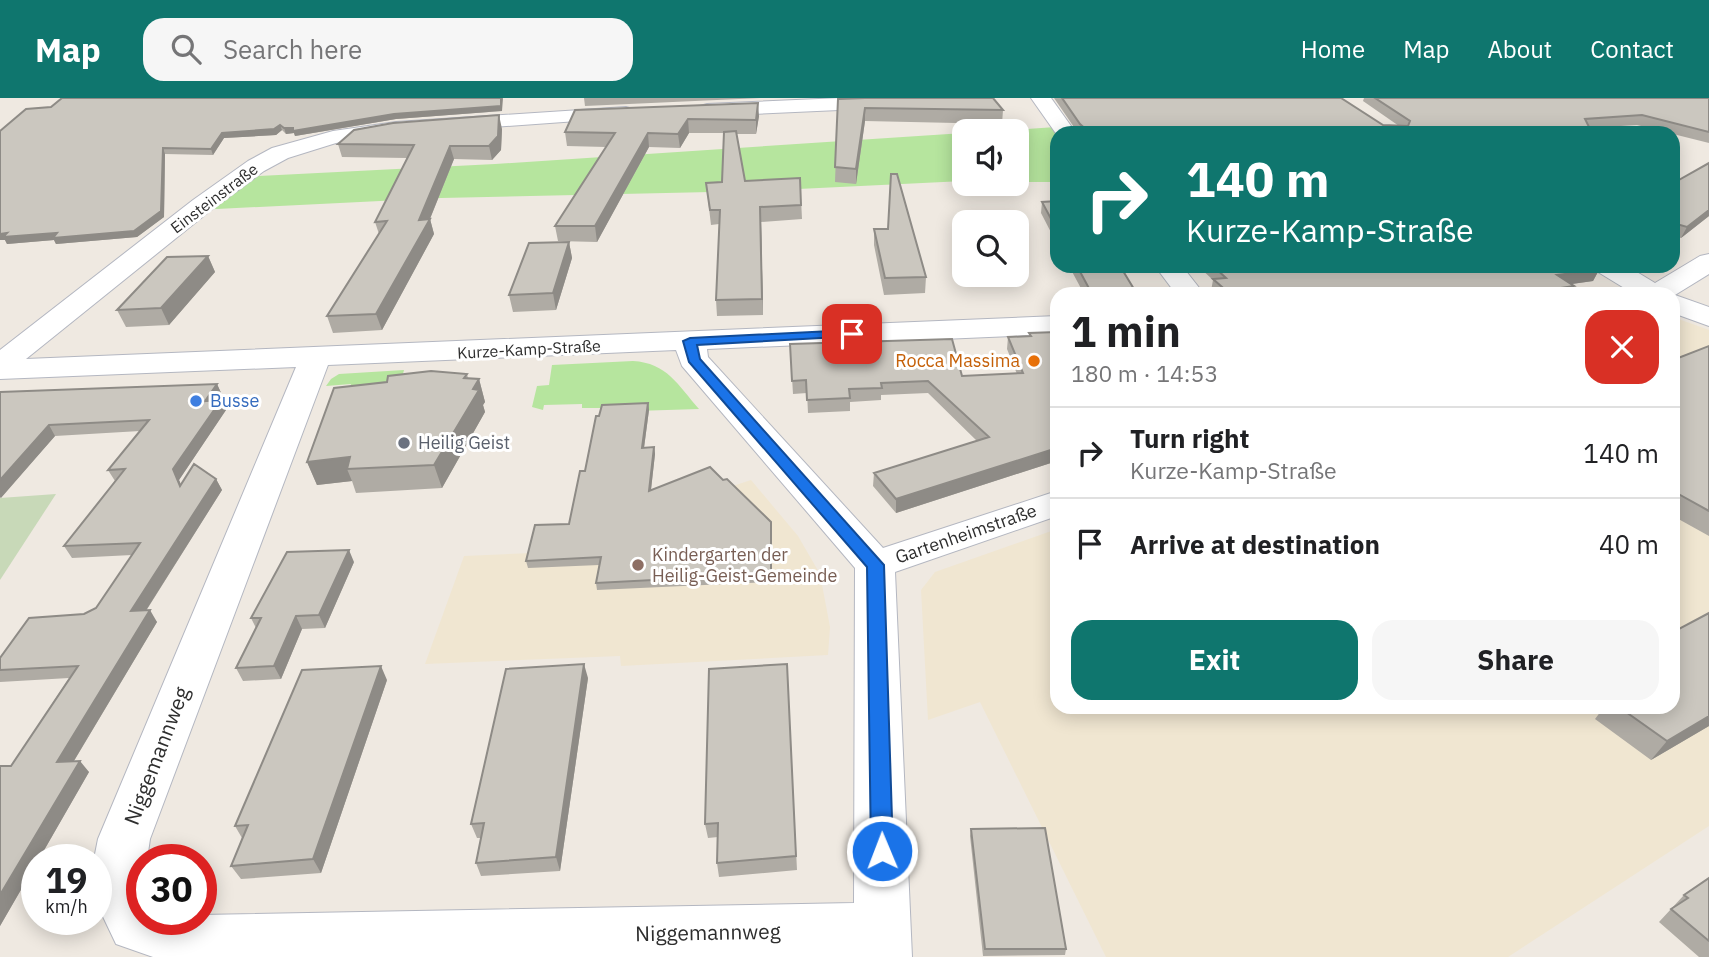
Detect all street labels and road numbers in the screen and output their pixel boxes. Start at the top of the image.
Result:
street label: Einsteinstraße [166,159,262,237]
street label: Kurze-Kamp-Straße [457,335,602,363]
street label: Gartenheimstraße [892,499,1040,568]
street label: Niggemannweg [117,683,195,829]
street label: Niggemannweg [635,917,781,947]

